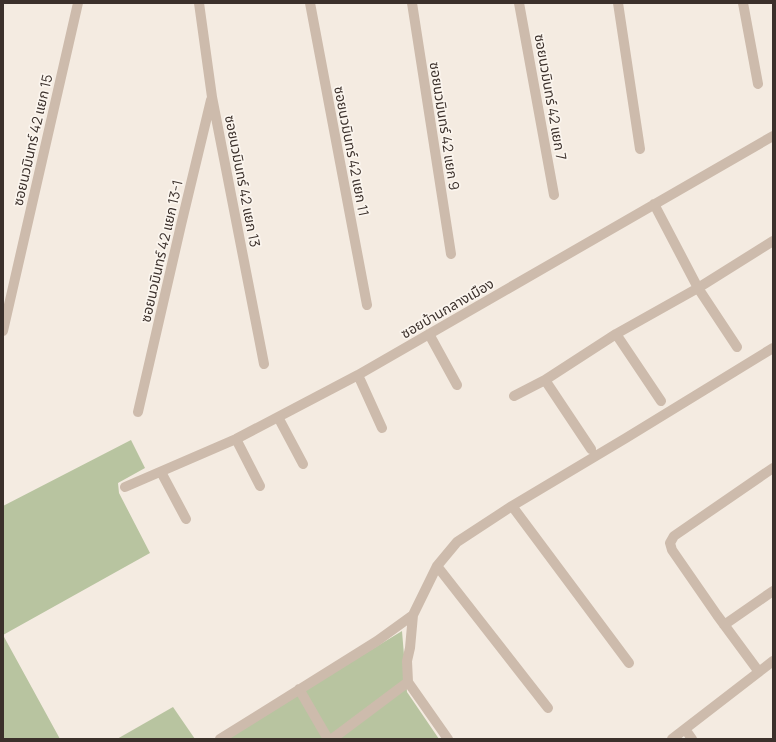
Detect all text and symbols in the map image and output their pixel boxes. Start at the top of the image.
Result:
street label: ซอยนวมินทร์ 42 แยก 7 [531,32,571,162]
street label: ซอยนวมินทร์ 42 แยก 9 [425,60,465,192]
street label: ซอยนวมินทร์ 42 แยก 15 [8,72,56,208]
street label: ซอยนวมินทร์ 42 แยก 11 [330,84,374,218]
street label: ซอยนวมินทร์ 42 แยก 13 [221,113,265,249]
street label: ซอยนวมินทร์ 42 แยก 13-1 [135,178,187,324]
street label: ซอยบ้านกลางเมือง [397,274,497,342]

